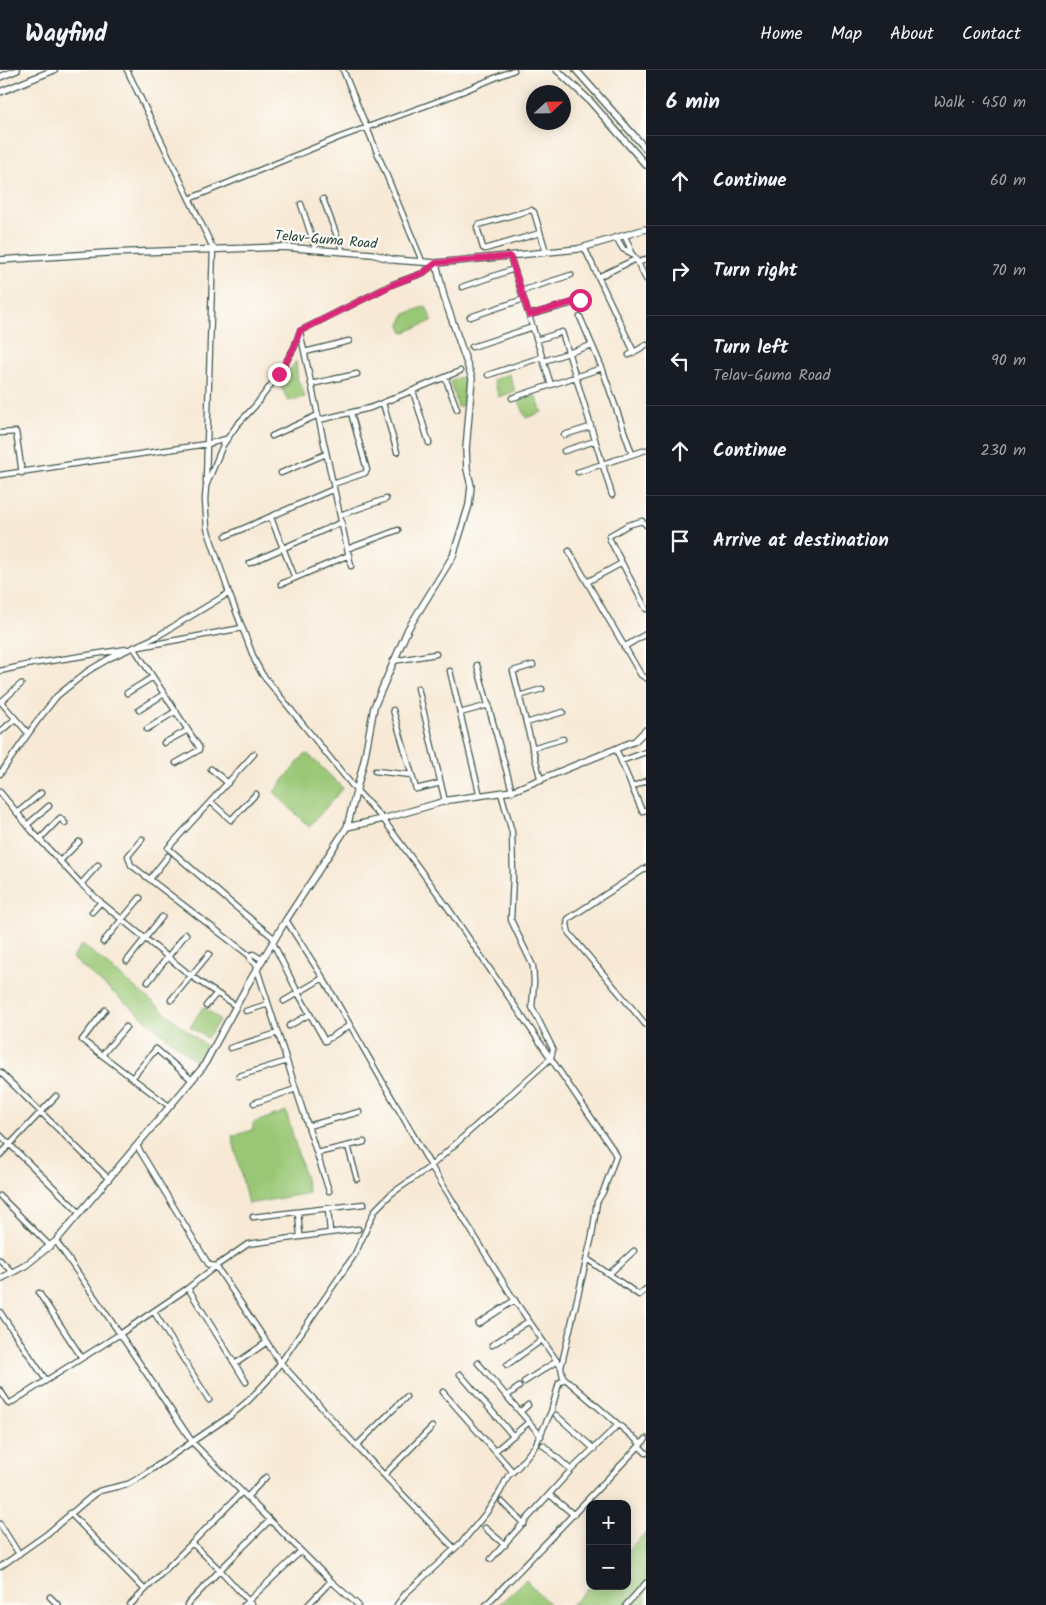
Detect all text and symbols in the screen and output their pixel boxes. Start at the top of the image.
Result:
text: Wayfind [25,15,107,54]
text: Home [760,20,803,49]
text: Map [831,20,862,49]
text: About [890,20,934,49]
text: Contact [962,20,1021,49]
north arrow [526,85,571,130]
text: 6 min [666,86,720,119]
text: Walk · 450 m [933,90,1026,115]
text: Continue [713,166,786,196]
icon: ahead [666,167,694,195]
text: 60 m [990,168,1026,193]
street label: Telav-Guma Road [274,225,379,256]
text: Turn right [713,256,798,286]
icon: right [666,257,694,285]
text: 70 m [991,258,1026,283]
route start [569,289,592,312]
text: Turn left [713,333,788,363]
icon: left [666,347,694,375]
text: 90 m [991,348,1026,373]
route end [268,363,291,386]
text: Telav-Guma Road [713,363,831,388]
text: Continue [713,436,786,466]
icon: ahead [666,437,694,465]
text: 230 m [980,438,1026,463]
text: Arrive at destination [713,526,889,556]
icon: arrive [666,527,694,555]
map controls [586,1500,631,1590]
button: + [586,1500,631,1545]
button: − [586,1545,631,1590]

